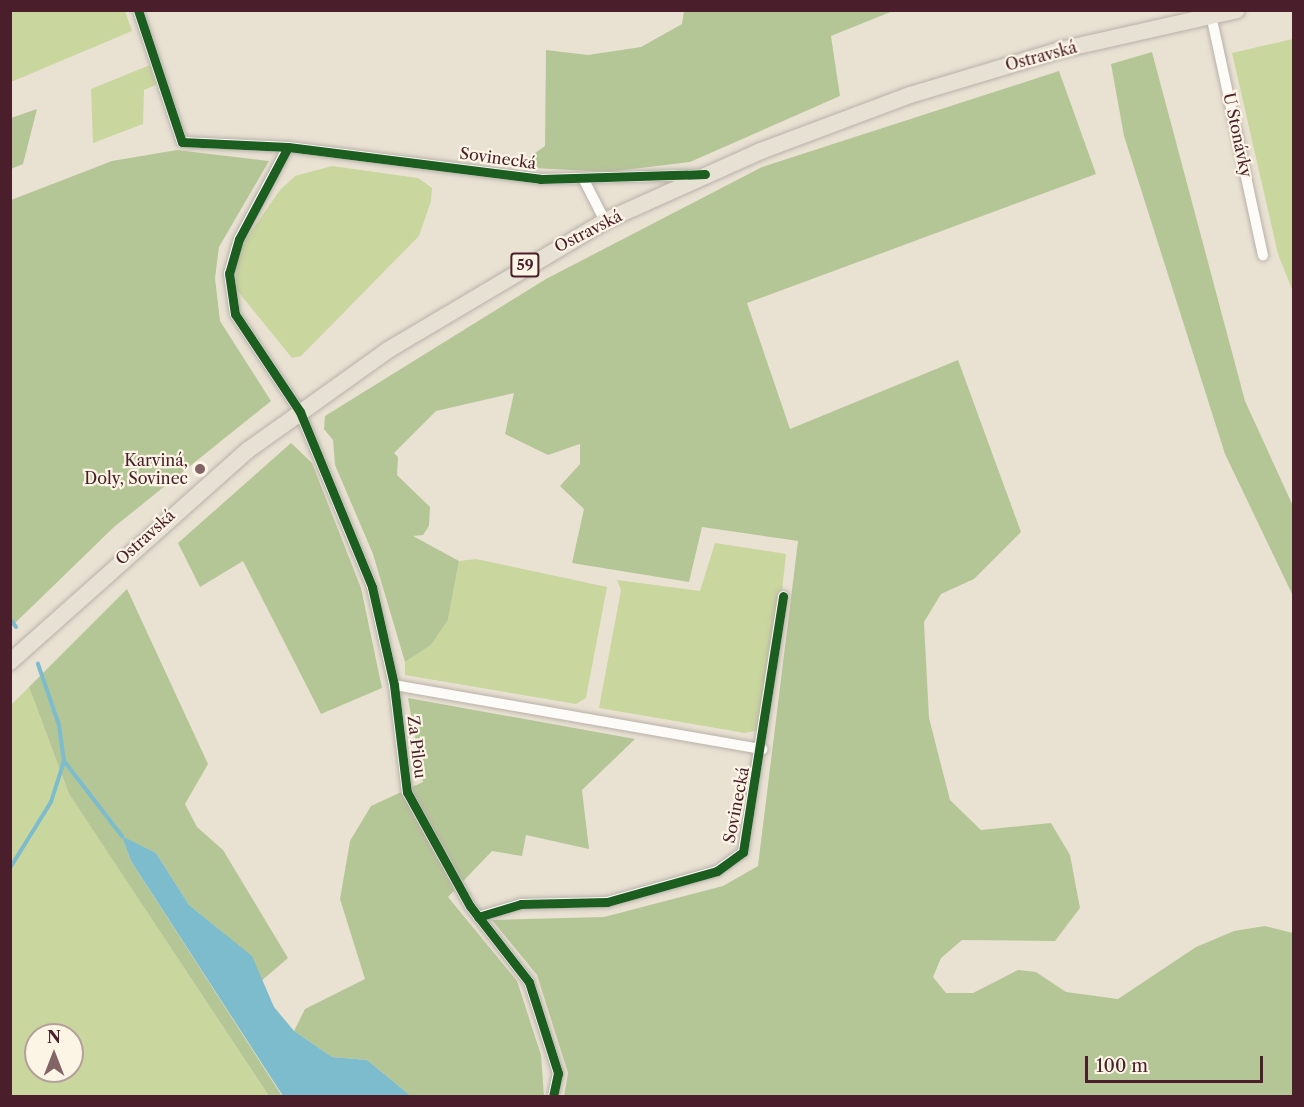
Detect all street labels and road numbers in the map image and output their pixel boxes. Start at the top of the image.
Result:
street label: Ostravská [1003,37,1079,75]
street label: U Stonávky [1220,91,1256,179]
street label: Sovinecká [458,143,538,173]
street label: Ostravská [551,206,625,256]
road number: 59 [510,253,540,277]
street label: Ostravská [111,505,179,569]
street label: Za Pilou [404,714,430,780]
street label: Sovinecká [719,765,753,845]

